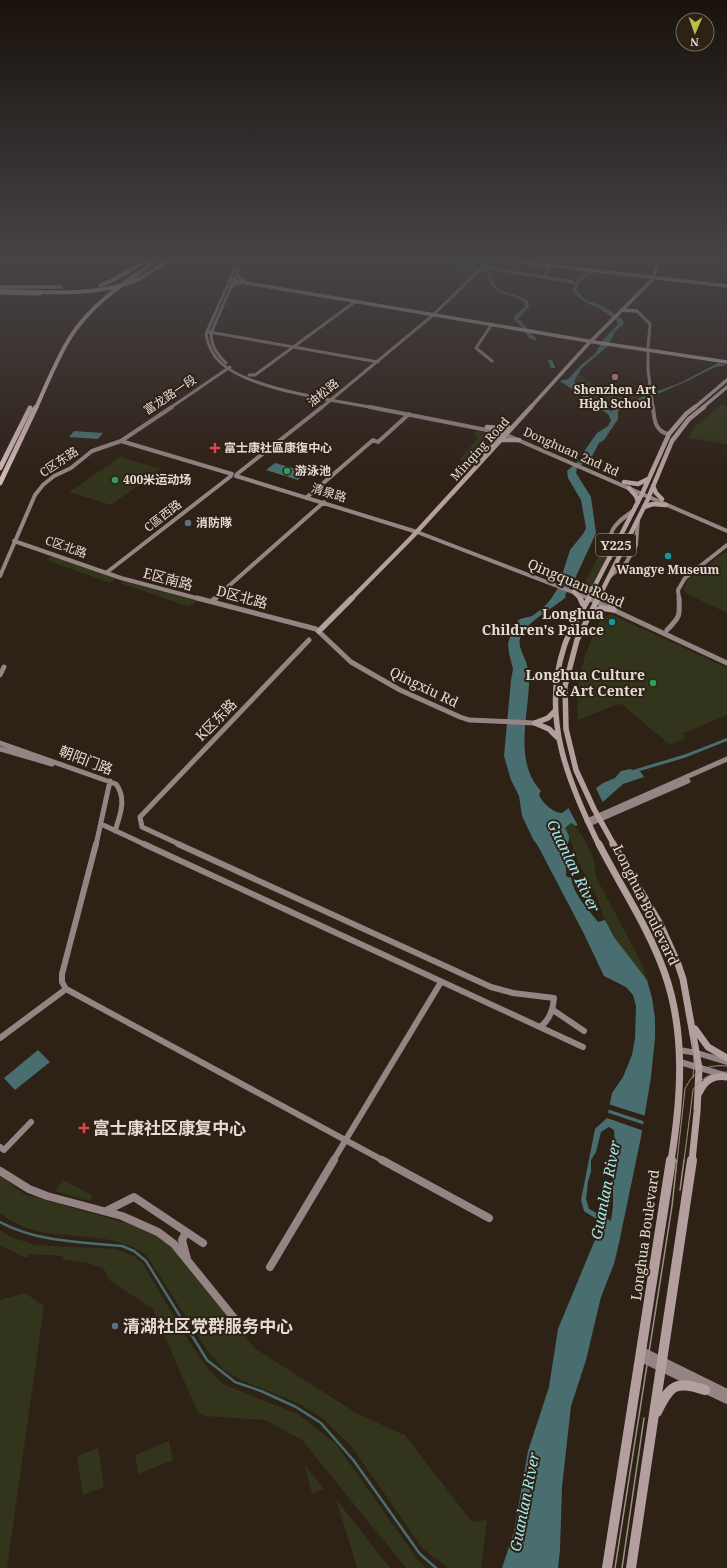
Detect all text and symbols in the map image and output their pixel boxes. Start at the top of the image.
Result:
north arrow [675,12,715,52]
text: N [690,35,699,50]
street label: 富龙路一段 [140,371,199,418]
marker: Shenzhen Art High School [610,372,620,382]
street label: 油松路 [303,375,342,411]
place label: Shenzhen Art High School [574,381,656,412]
street label: Minqing Road [446,413,513,484]
street label: Donghuan 2nd Rd [521,423,622,480]
place label: 富士康社區康復中心 [224,439,332,456]
street label: C区东路 [36,442,81,481]
marker: 富士康社區康復中心 [209,442,221,454]
place label: 游泳池 [295,462,331,479]
marker: 游泳池 [282,466,292,476]
place label: 400米运动场 [123,471,191,488]
marker: 400米运动场 [110,475,120,485]
street label: 清泉路 [309,479,349,506]
street label: C區西路 [140,496,185,536]
place label: 消防隊 [196,514,232,531]
marker: 消防隊 [183,518,193,528]
street label: C区北路 [43,531,89,562]
road number: Y225 [596,534,636,556]
marker: Wangye Museum [663,551,673,561]
street label: Qingquan Road [525,554,628,612]
place label: Wangye Museum [617,561,720,578]
street label: E区南路 [141,563,195,594]
street label: D区北路 [214,581,270,612]
place label: Longhua Children's Palace [482,604,604,639]
marker: Longhua Children's Palace [607,617,617,627]
street label: Qingxiu Rd [387,662,462,712]
place label: Longhua Culture & Art Center [525,665,646,700]
marker: Longhua Culture & Art Center [648,678,658,688]
street label: K区东路 [191,694,240,745]
street label: 朝阳门路 [57,741,116,778]
water label: Guanlan River [543,816,605,916]
street label: Longhua Boulevard [609,841,684,969]
place label: 富士康社区康复中心 [93,1116,246,1139]
marker: 富士康社区康复中心 [78,1122,90,1134]
water label: Guanlan River [586,1138,625,1241]
street label: Longhua Boulevard [626,1168,663,1302]
place label: 清湖社区党群服务中心 [123,1314,293,1337]
marker: 清湖社区党群服务中心 [110,1321,120,1331]
water label: Guanlan River [505,1450,544,1553]

